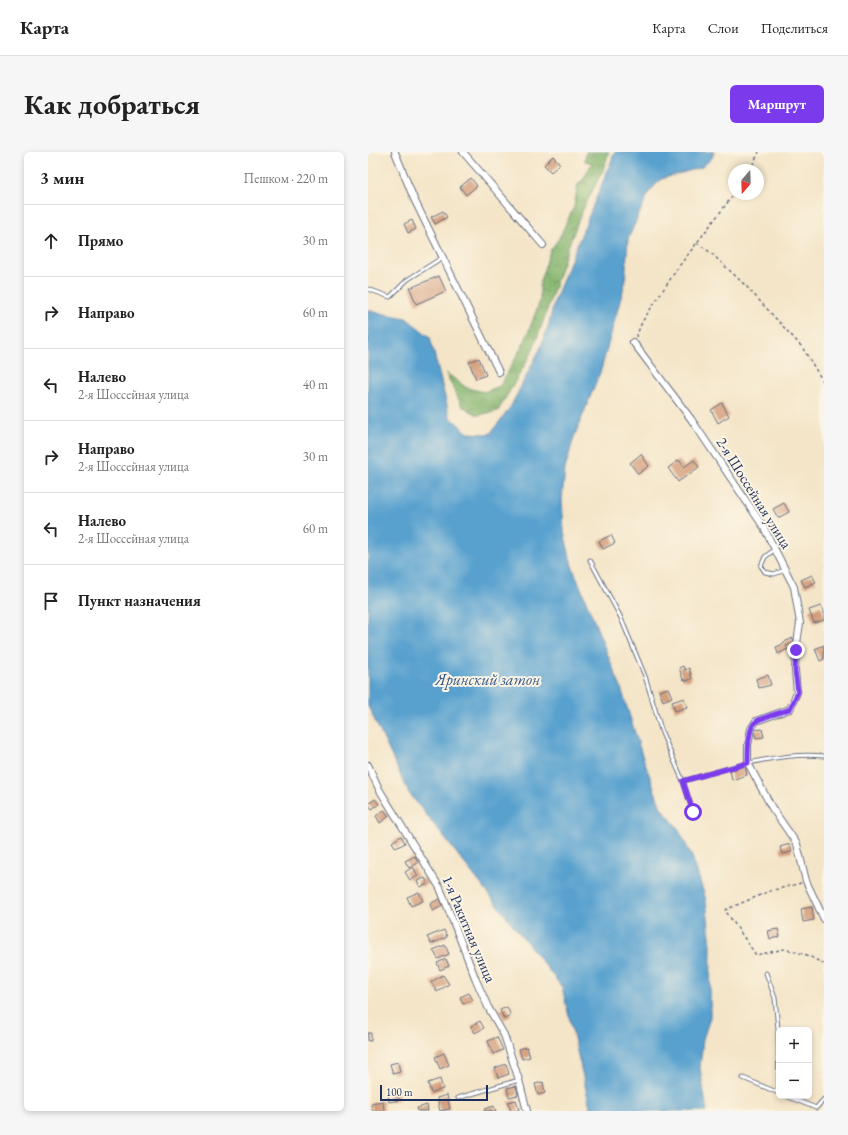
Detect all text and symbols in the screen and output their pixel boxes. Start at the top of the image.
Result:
text: Карта [20,15,69,40]
text: Карта [652,19,686,37]
text: Слои [708,19,739,37]
text: Поделиться [761,19,828,37]
button: Маршрут [730,85,824,123]
text: Как добраться [24,86,200,122]
north arrow [728,164,764,200]
text: 3 мин [40,167,84,189]
text: Пешком · 220 m [244,170,328,187]
icon: ahead [40,230,62,252]
text: Прямо [78,231,123,250]
text: 30 m [303,232,328,249]
icon: right [40,302,62,324]
text: Направо [78,303,135,322]
text: 60 m [303,304,328,321]
text: Налево [78,367,126,386]
icon: left [40,374,62,396]
text: 40 m [303,376,328,393]
text: 2-я Шоссейная улица [78,386,189,403]
street label: 2-я Шоссейная улица [712,433,796,552]
text: Направо [78,439,135,458]
icon: right [40,446,62,468]
text: 30 m [303,448,328,465]
text: 2-я Шоссейная улица [78,458,189,475]
text: Налево [78,511,126,530]
icon: left [40,518,62,540]
text: 60 m [303,520,328,537]
text: 2-я Шоссейная улица [78,530,189,547]
icon: arrive [40,590,62,612]
text: Пункт назначения [78,591,201,610]
route end [787,641,805,659]
water label: Яринский затон [434,669,541,690]
route start [684,803,702,821]
street label: 1-я Ракитная улица [438,872,501,985]
map controls [776,1027,812,1099]
button: + [776,1027,812,1063]
button: − [776,1063,812,1099]
scale bar [380,1083,488,1102]
text: 100 m [386,1085,413,1099]

